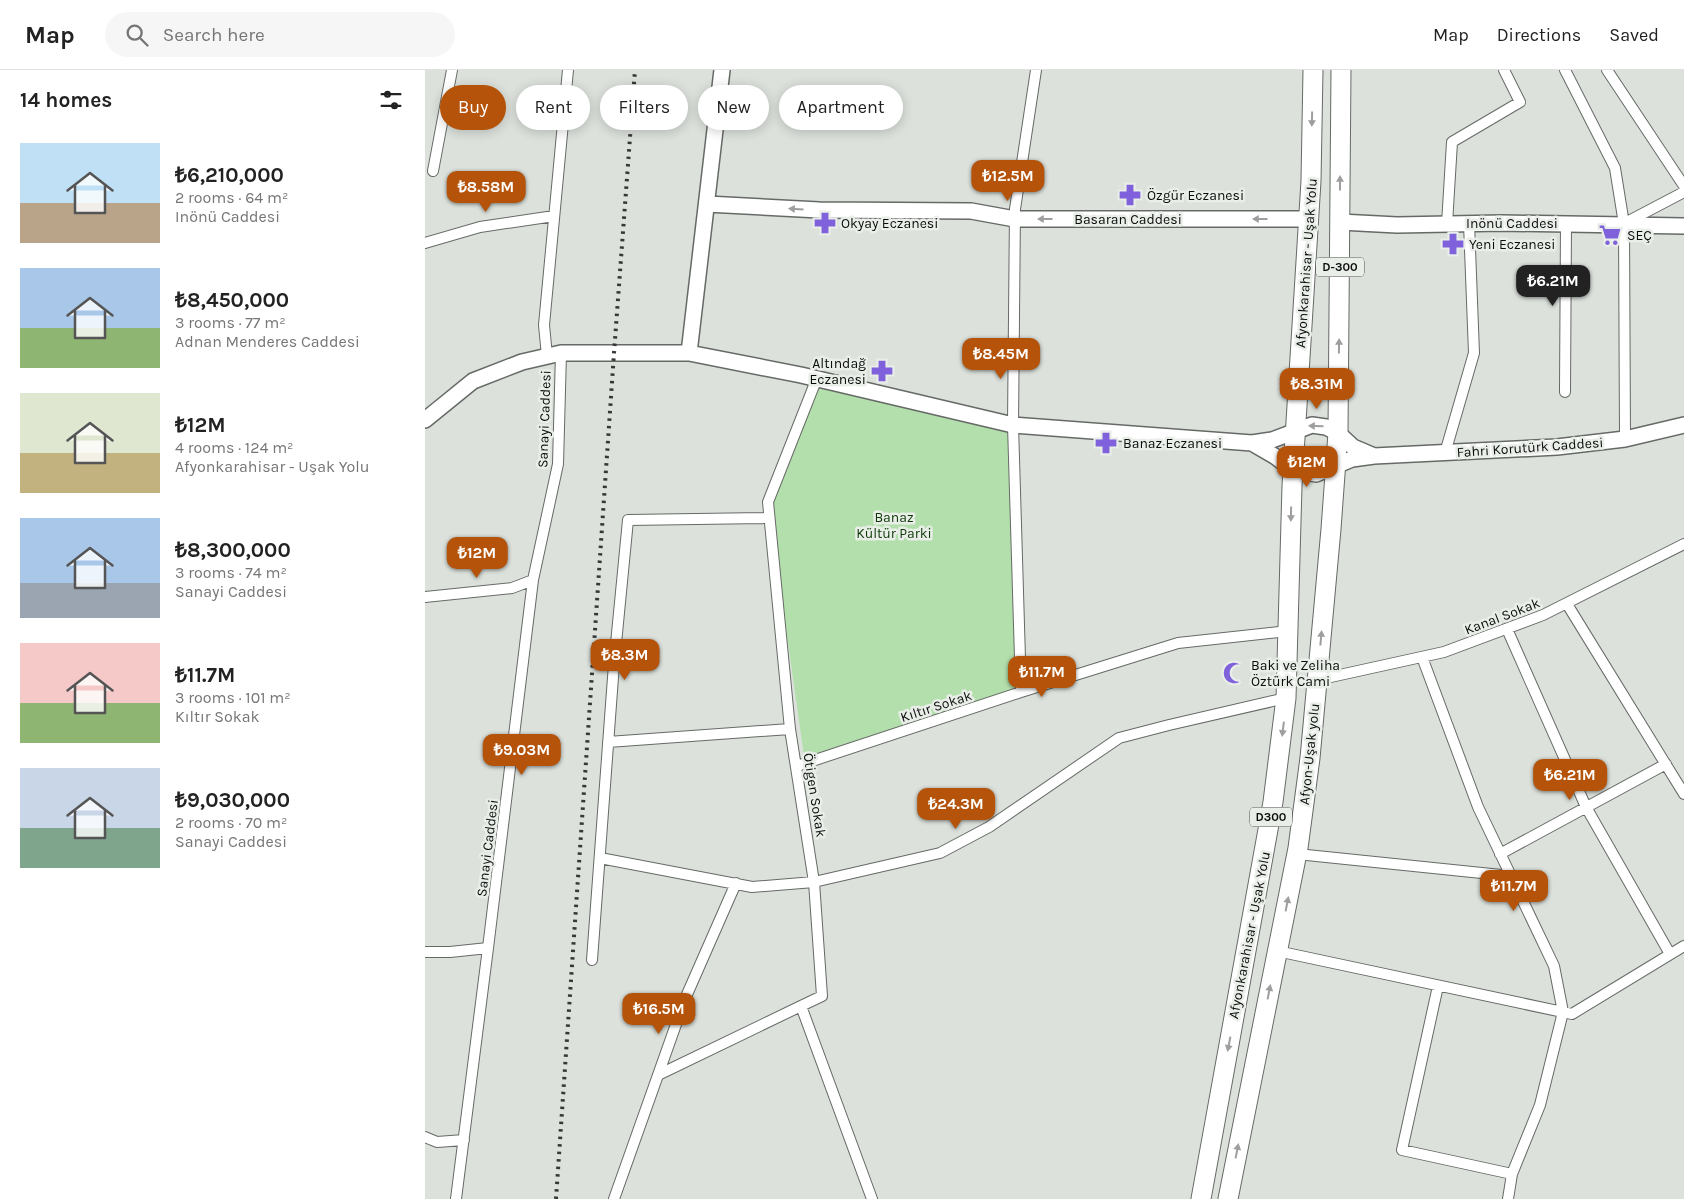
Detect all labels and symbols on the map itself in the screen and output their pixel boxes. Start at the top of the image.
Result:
one-way arrow [1308,111,1316,127]
pin: ₺12.5M [967,160,1049,202]
pin: ₺8.58M [445,170,527,213]
one-way arrow [1336,175,1344,191]
street label: Afyonkarahisar - Uşak Yolu [1292,178,1321,348]
pharmacy icon: Özgür Eczanesi [1117,182,1143,208]
place label: Özgür Eczanesi [1147,187,1244,204]
one-way arrow [788,204,804,212]
pharmacy icon: Okyay Eczanesi [812,210,838,236]
street label: Basaran Caddesi [1074,211,1182,228]
place label: Okyay Eczanesi [841,215,938,232]
one-way arrow [1037,215,1053,223]
one-way arrow [1252,215,1268,223]
street label: Inönü Caddesi [1466,215,1558,232]
supermarket icon: SEÇ [1597,222,1623,248]
place label: SEÇ [1627,227,1652,244]
pharmacy icon: Yeni Eczanesi [1440,231,1466,257]
place label: Yeni Eczanesi [1469,236,1556,253]
road number: D-300 [1316,258,1364,276]
pin: ₺6.21M [1512,264,1594,307]
pin: ₺8.45M [960,338,1042,380]
one-way arrow [1335,338,1343,354]
place label: Altındağ Eczanesi [809,355,866,388]
pharmacy icon: Altındağ Eczanesi [869,358,895,384]
pin: ₺8.31M [1276,368,1358,410]
street label: Sanayi Caddesi [534,370,555,468]
one-way arrow [1308,422,1324,430]
pharmacy icon: Banaz Eczanesi [1093,430,1119,456]
street label: Fahri Korutürk Caddesi [1456,434,1604,461]
place label: Banaz Eczanesi [1123,435,1222,452]
pin: ₺12M [1277,446,1337,488]
one-way arrow [1287,507,1295,523]
park label: Banaz Kültür Parki [856,509,932,542]
pin: ₺12M [447,536,507,579]
street label: Kanal Sokak [1462,594,1542,639]
one-way arrow [1317,630,1325,646]
pin: ₺8.3M [590,638,660,681]
pin: ₺11.7M [1001,656,1083,698]
place label: Baki ve Zeliha Öztürk Cami [1251,657,1340,690]
mosque icon: Baki ve Zeliha Öztürk Cami [1221,660,1247,686]
street label: Kıltır Sokak [898,687,974,726]
street label: Afyon-Uşak yolu [1296,702,1323,806]
one-way arrow [1278,721,1286,737]
pin: ₺9.03M [481,734,563,776]
street label: Ötigen Sokak [799,752,830,838]
pin: ₺6.21M [1529,758,1611,801]
pin: ₺24.3M [915,788,997,830]
street label: Sanayi Caddesi [473,798,502,898]
road number: D300 [1250,808,1292,826]
street label: Afyonkarahisar - Uşak Yolu [1225,850,1274,1020]
pin: ₺11.7M [1473,870,1555,912]
one-way arrow [1283,896,1291,911]
one-way arrow [1266,983,1274,999]
pin: ₺16.5M [618,992,700,1035]
one-way arrow [1224,1037,1232,1053]
one-way arrow [1233,1144,1241,1159]

